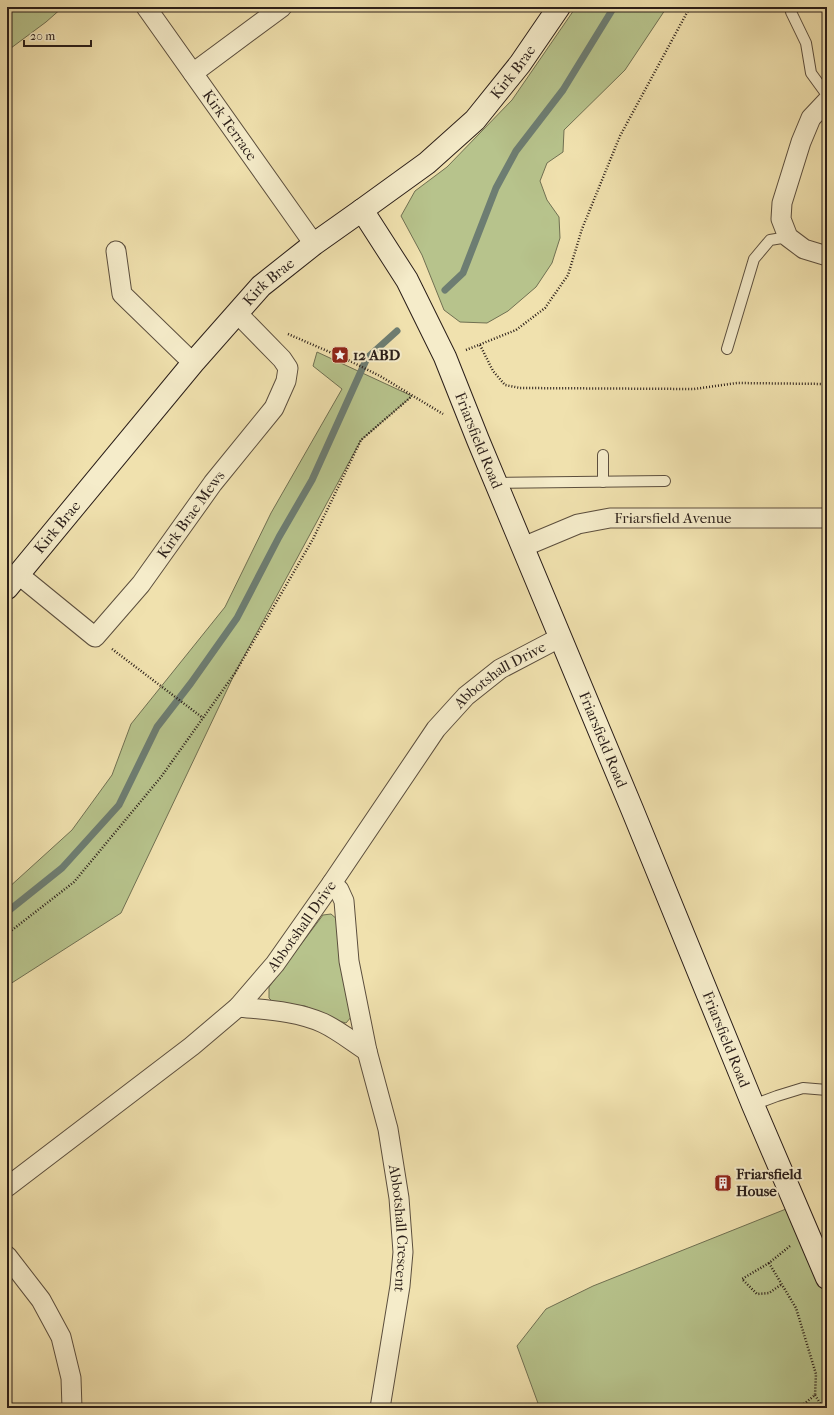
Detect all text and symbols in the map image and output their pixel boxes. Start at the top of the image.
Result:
scale bar [24,22,91,48]
text: 20 m [30,29,55,43]
street label: Kirk Brae [487,41,540,102]
street label: Kirk Terrace [199,86,261,165]
street label: Kirk Brae [239,254,298,309]
place icon: 12 ABD [330,345,350,365]
place label: 12 ABD [353,346,401,364]
street label: Friarsfield Road [451,390,507,492]
street label: Kirk Brae Mews [153,466,229,562]
street label: Kirk Brae [30,497,85,557]
street label: Friarsfield Avenue [614,509,732,527]
street label: Abbotshall Drive [449,637,549,713]
street label: Friarsfield Road [575,689,631,791]
street label: Abbotshall Drive [263,877,340,976]
street label: Friarsfield Road [698,988,754,1091]
street label: Abbotshall Crescent [385,1162,412,1294]
place label: Friarsfield House [735,1165,802,1200]
building icon: Friarsfield House [713,1173,733,1193]

